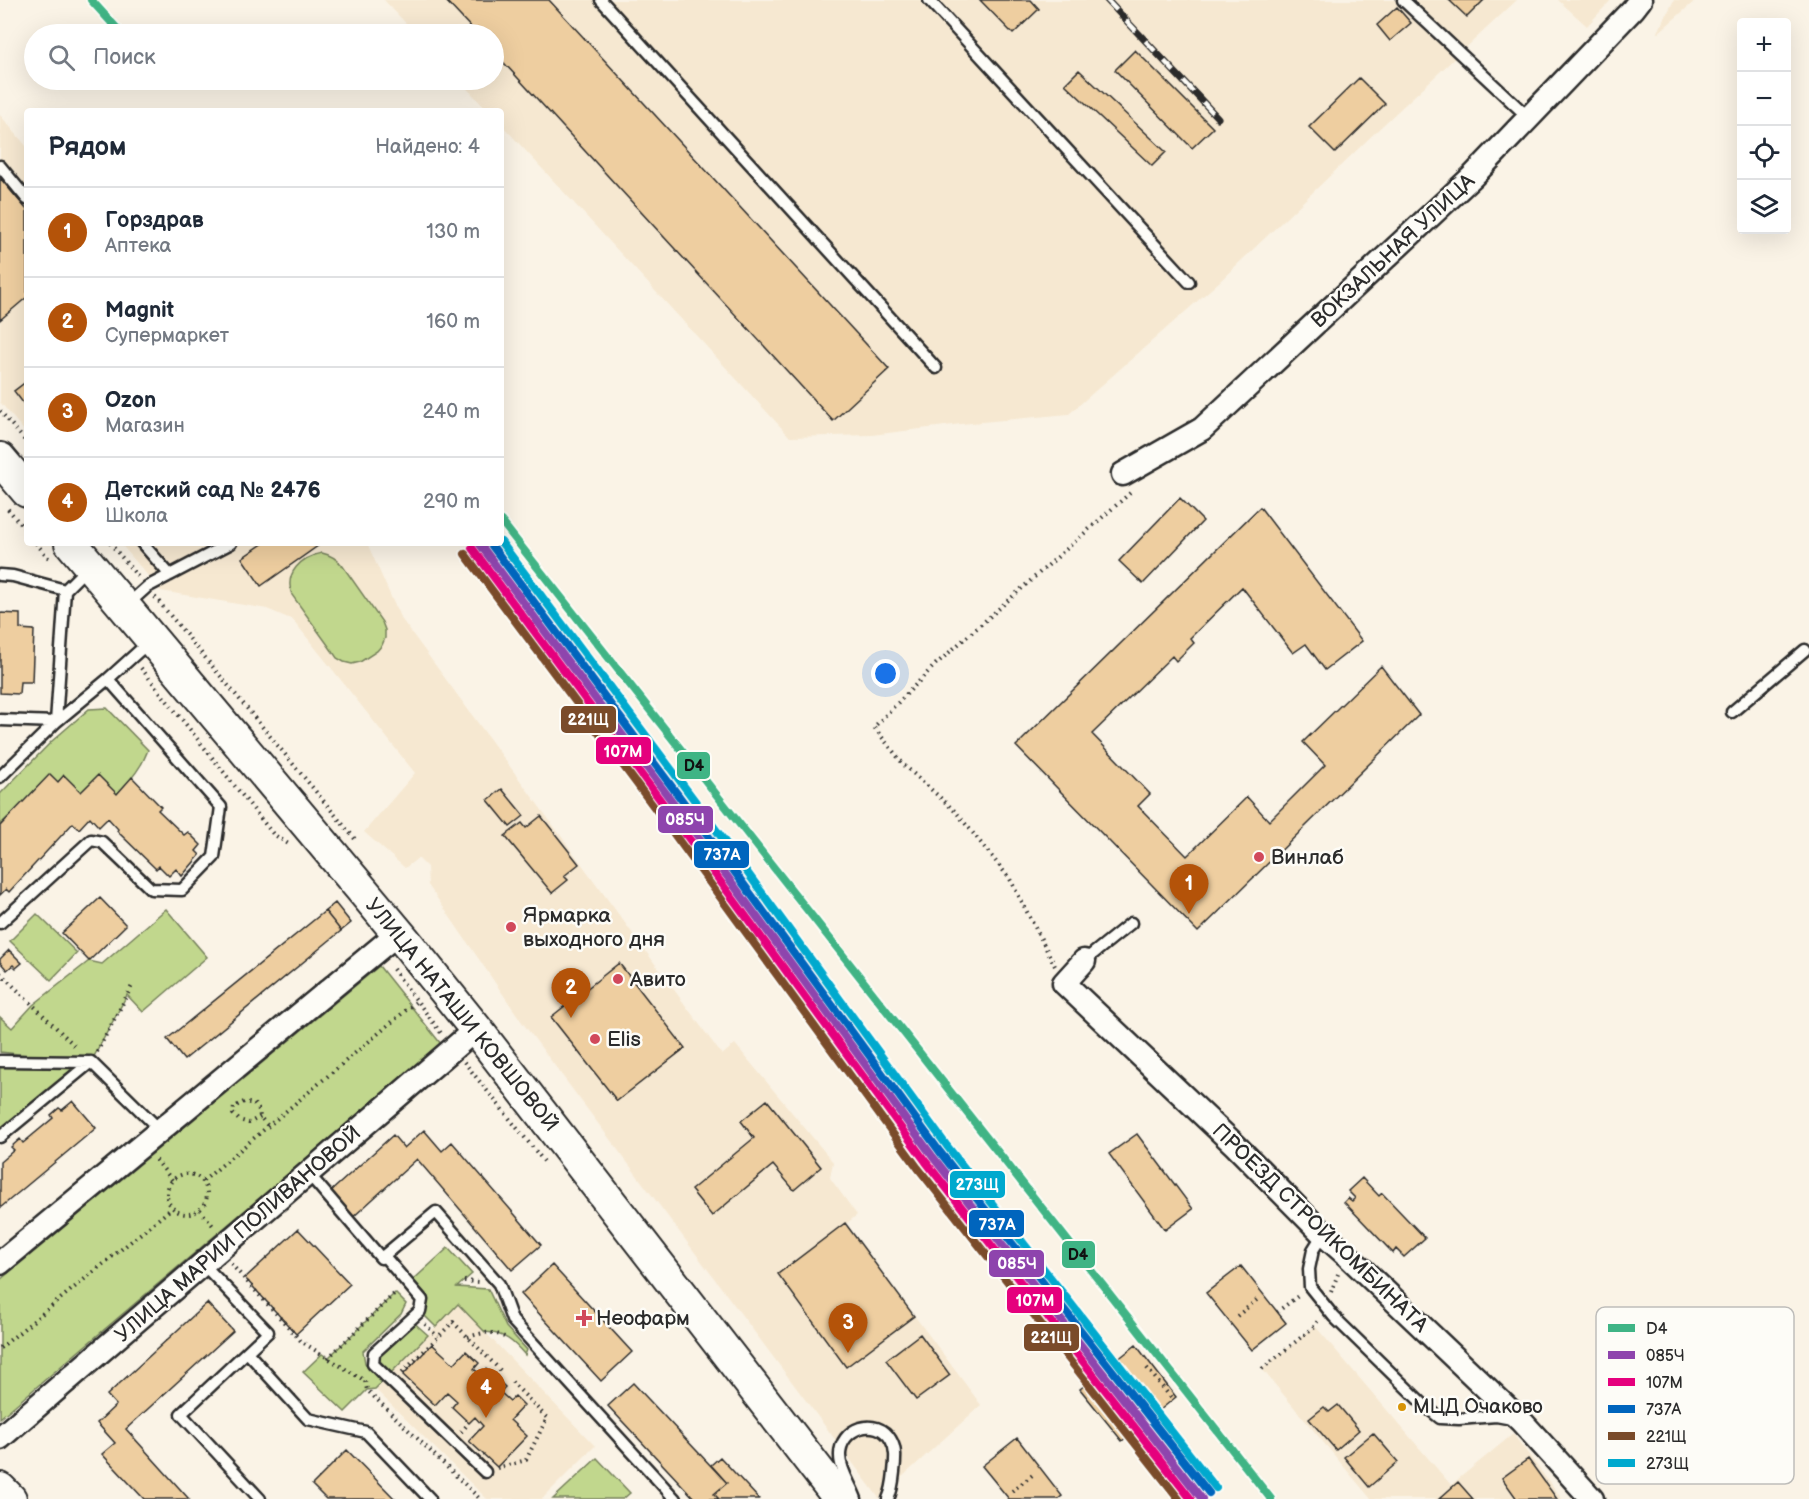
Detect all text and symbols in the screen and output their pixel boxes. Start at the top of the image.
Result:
map controls [1737,18,1791,234]
button: + [1737,18,1791,72]
search box [24,24,504,90]
icon: search [45,41,78,74]
text: Поиск [93,44,156,71]
button: − [1737,72,1791,126]
button: locate [1737,126,1791,180]
text: Рядом [48,132,126,163]
text: Найдено: 4 [375,135,480,159]
street label: ВОКЗАЛЬНАЯ УЛИЦА [1306,169,1480,333]
button: layers [1737,180,1791,234]
text: Горздрав [105,207,204,234]
text: 1 [63,220,72,244]
text: 130 m [426,220,480,244]
text: Аптека [105,234,171,258]
text: Magnit [105,297,174,324]
text: 2 [62,310,73,334]
text: 160 m [426,310,480,334]
text: Супермаркет [105,324,229,348]
text: Ozon [105,387,156,414]
text: 3 [62,400,73,424]
text: 240 m [423,400,480,424]
text: Магазин [105,414,185,438]
text: Детский сад № 2476 [105,477,321,504]
text: 4 [62,490,73,514]
text: 290 m [423,490,480,514]
text: Школа [105,504,168,528]
your location [871,659,900,688]
line badge: 221Щ [560,705,617,734]
text: 221Щ [567,711,609,730]
line badge: 107М [595,736,652,765]
text: 107М [603,743,643,762]
line badge: D4 [676,751,711,780]
text: D4 [684,757,705,776]
line badge: 085Ч [657,805,714,834]
text: 085Ч [665,811,705,830]
line badge: 737А [693,840,750,869]
place label: Винлаб [1271,845,1344,870]
text: 737А [703,846,741,865]
marker: Винлаб [1252,850,1266,864]
pin: 1 [1170,864,1208,914]
street label: УЛИЦА НАТАШИ КОВШОВОЙ [360,893,564,1137]
place label: Ярмарка выходного дня [523,903,665,952]
marker: Ярмарка выходного дня [504,920,518,934]
place label: Авито [629,967,686,992]
pin: 2 [552,968,590,1018]
marker: Авито [611,972,625,986]
place label: Elis [607,1027,641,1052]
marker: Elis [588,1032,602,1046]
street label: ПРОЕЗД СТРОЙКОМБИНАТА [1207,1118,1433,1338]
street label: УЛИЦА МАРИИ ПОЛИВАНОВОЙ [110,1120,366,1348]
line badge: 273Щ [949,1170,1006,1199]
text: 273Щ [956,1176,999,1195]
line badge: 737А [968,1209,1025,1238]
text: 737А [978,1216,1016,1235]
line badge: D4 [1061,1240,1096,1269]
text: D4 [1068,1246,1089,1265]
line badge: 085Ч [988,1249,1045,1278]
text: 085Ч [997,1255,1037,1274]
line badge: 107М [1006,1286,1063,1314]
text: 107М [1015,1292,1055,1311]
pin: 3 [828,1304,868,1353]
place label: Неофарм [596,1306,690,1331]
legend [1596,1307,1794,1484]
marker: Неофарм [577,1311,591,1325]
text: D4 [1646,1320,1668,1339]
line badge: 221Щ [1023,1323,1080,1352]
text: 221Щ [1030,1329,1072,1348]
text: 085Ч [1646,1347,1685,1366]
pin: 4 [466,1368,506,1418]
text: 107М [1646,1374,1683,1393]
place label: МЦД Очаково [1413,1395,1543,1419]
marker: МЦД Очаково [1396,1401,1408,1413]
text: 737А [1646,1401,1682,1420]
text: 221Щ [1646,1428,1686,1447]
text: 273Щ [1646,1455,1689,1474]

